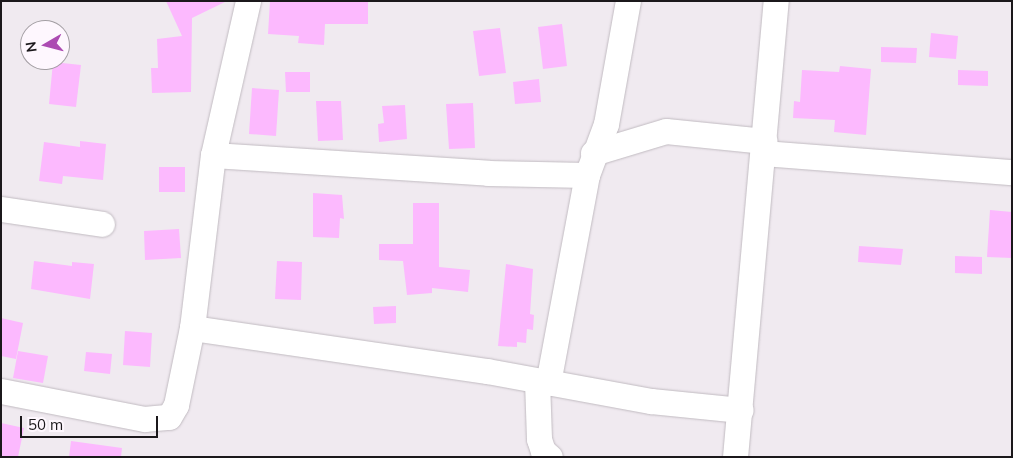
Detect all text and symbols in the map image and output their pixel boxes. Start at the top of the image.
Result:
north arrow [20,20,70,70]
text: N [21,40,41,53]
scale bar [22,406,160,438]
text: 50 m [28,415,63,434]

